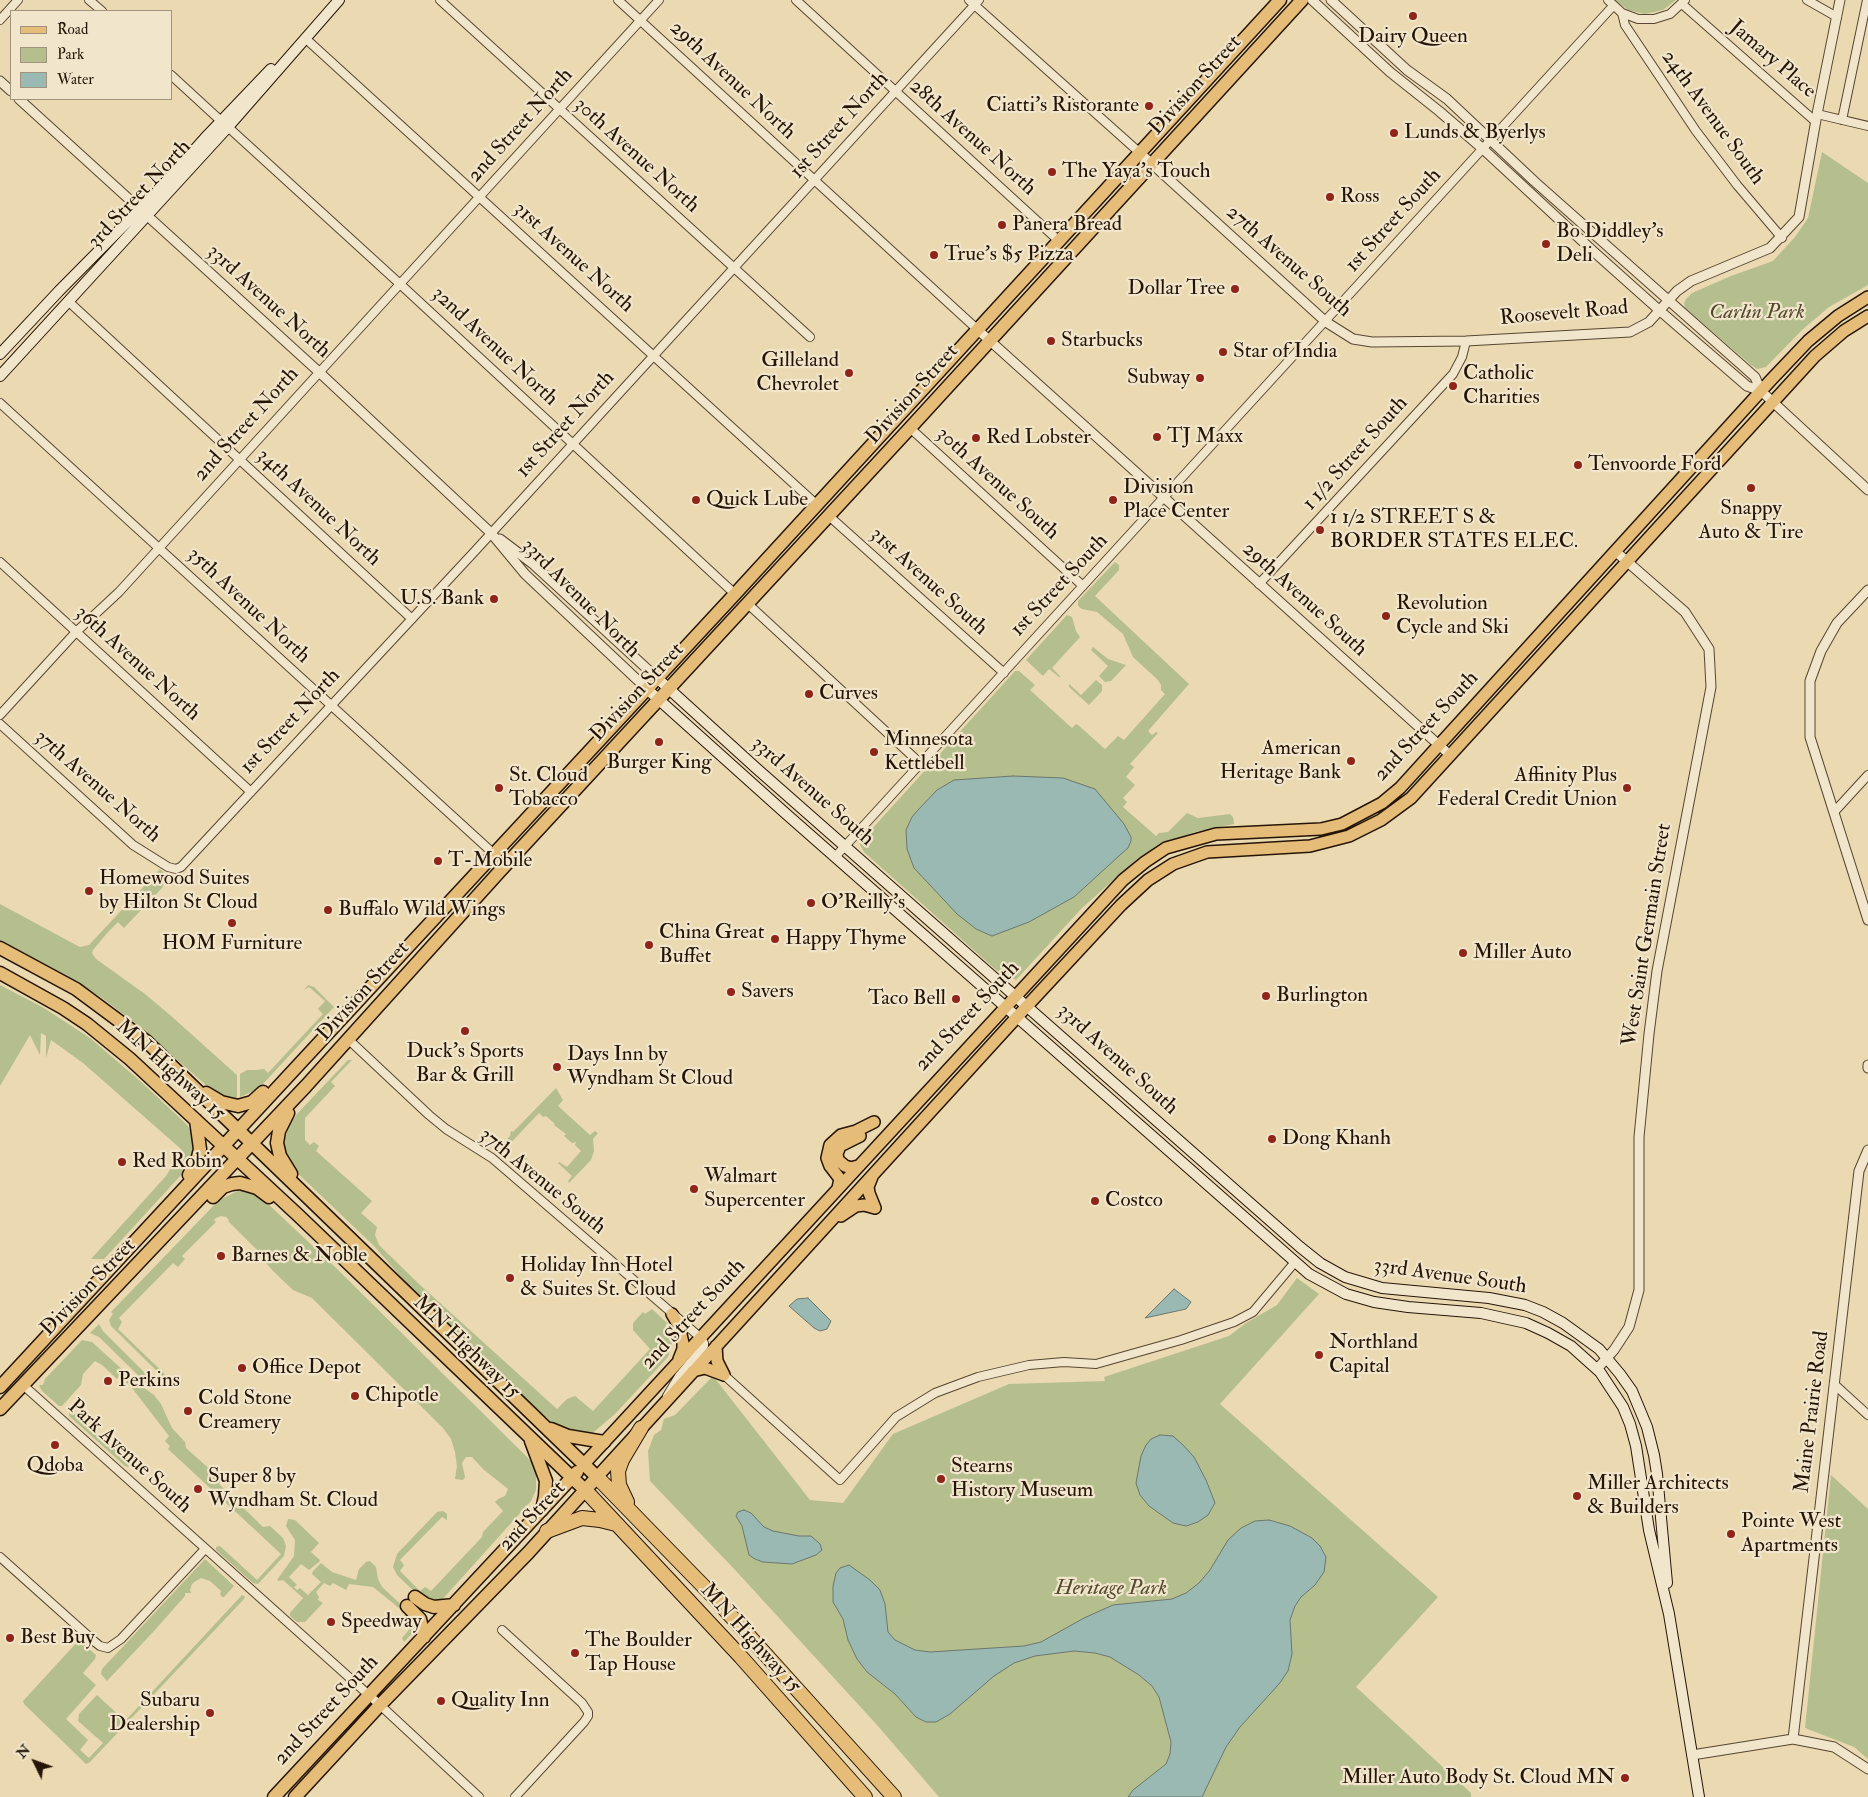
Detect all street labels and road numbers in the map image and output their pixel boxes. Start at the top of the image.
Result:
street label: 29th Avenue North [664,16,800,146]
street label: Jamary Place [1723,16,1821,104]
street label: Division Street [1145,31,1247,141]
street label: 24th Avenue South [1655,46,1769,190]
street label: 2nd Street North [463,64,579,188]
street label: 1st Street North [785,67,895,185]
street label: 28th Avenue North [903,74,1041,202]
street label: 30th Avenue North [568,93,704,219]
street label: 3rd Street North [83,135,197,255]
street label: 1st Street South [1341,164,1447,278]
street label: 31st Avenue North [508,197,638,319]
street label: 27th Avenue South [1220,201,1356,323]
street label: 33rd Avenue North [201,240,335,364]
street label: 32nd Avenue North [426,282,562,412]
street label: Roosevelt Road [1499,296,1629,332]
street label: Division Street [862,340,964,450]
street label: 2nd Street North [189,363,305,487]
street label: 1st Street North [511,366,621,484]
street label: 1 1/2 Street South [1298,392,1414,516]
street label: 30th Avenue South [930,422,1064,546]
street label: 34th Avenue North [251,444,385,572]
street label: 31st Avenue South [864,523,992,641]
street label: 1st Street South [1006,529,1114,643]
street label: 33rd Avenue North [515,534,645,664]
street label: 29th Avenue South [1236,537,1372,663]
street label: 35th Avenue North [181,543,315,669]
street label: 36th Avenue North [69,601,205,727]
street label: Division Street [586,638,690,748]
street label: 1st Street North [236,664,346,780]
street label: 2nd Street South [1369,667,1485,787]
street label: 37th Avenue North [29,725,165,849]
street label: 33rd Avenue South [746,732,878,852]
street label: West Saint Germain Street [1618,822,1678,1048]
street label: Division Street [313,937,415,1047]
street label: 2nd Street South [910,957,1026,1077]
street label: 33rd Avenue South [1051,999,1183,1121]
street label: MN Highway 15 [110,1015,230,1127]
street label: 37th Avenue South [474,1123,610,1241]
street label: Division Street [36,1234,142,1342]
street label: 33rd Avenue South [1372,1254,1528,1300]
street label: 2nd Street South [636,1255,752,1375]
street label: MN Highway 15 [407,1291,525,1405]
street label: Maine Prairie Road [1791,1330,1835,1494]
street label: Park Avenue South [62,1395,196,1519]
street label: 2nd Street [494,1477,572,1557]
street label: MN Highway 15 [694,1579,806,1699]
street label: 2nd Street South [269,1651,385,1771]

